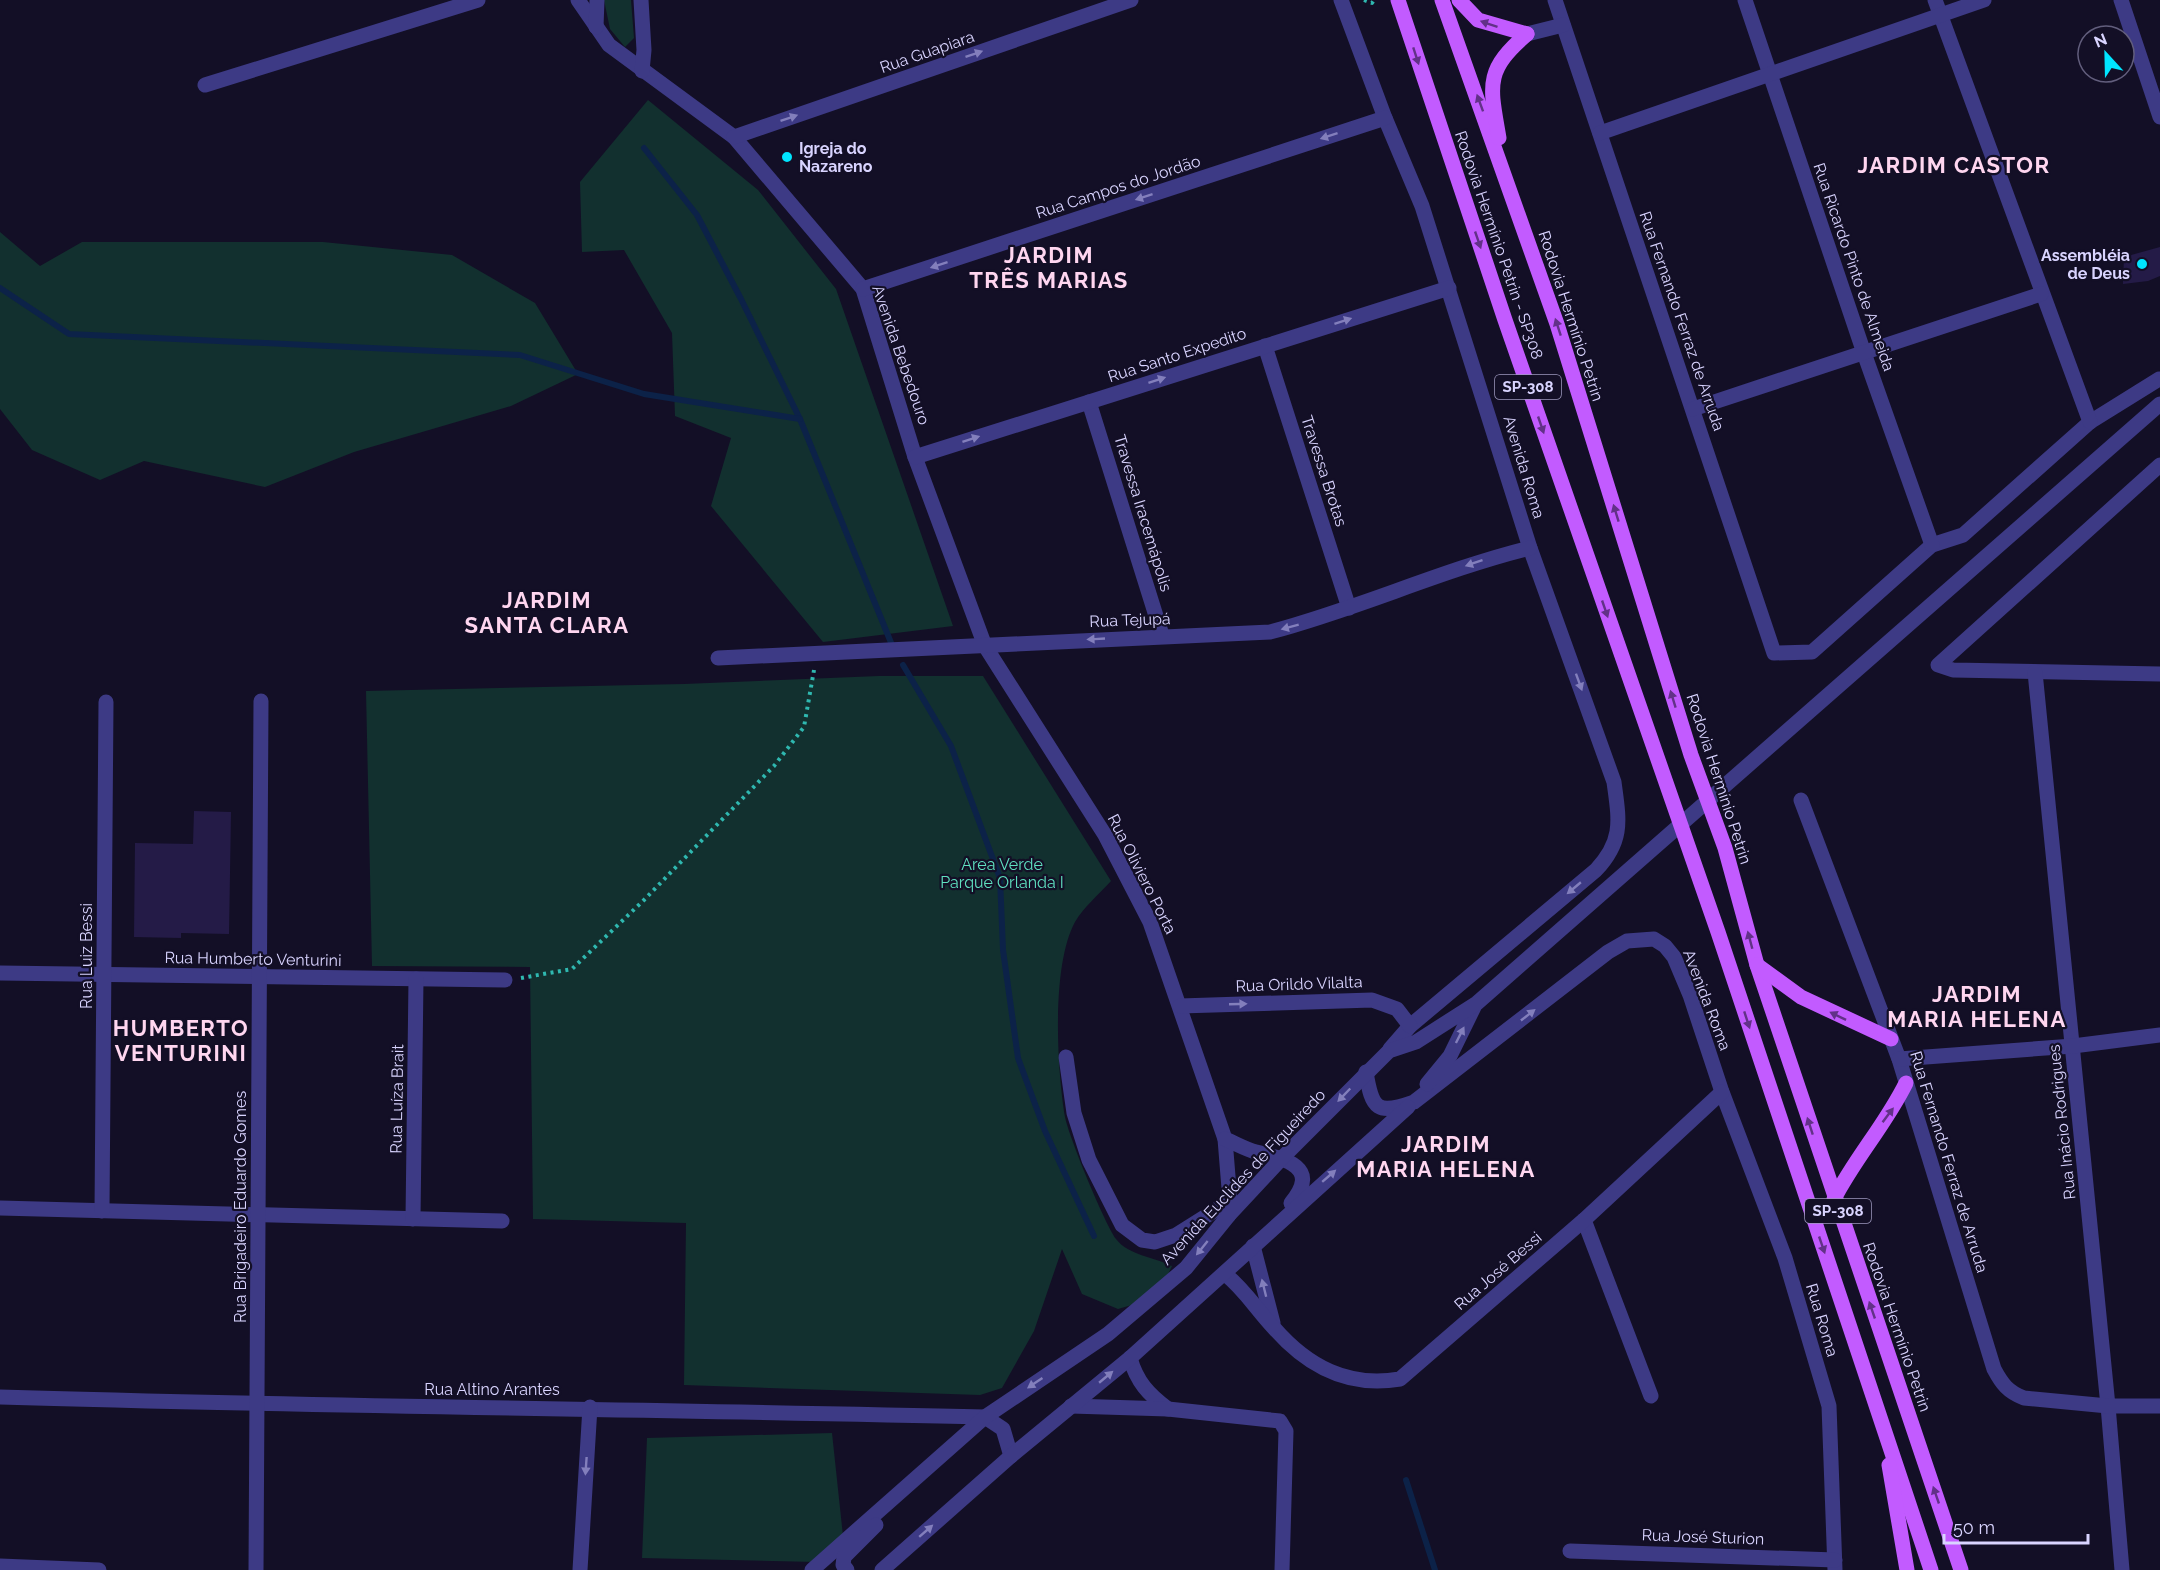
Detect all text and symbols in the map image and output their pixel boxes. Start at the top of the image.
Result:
one-way arrow [1480,18,1498,28]
north arrow [2076,24,2136,84]
street label: Rua Guapiara [877,27,977,77]
text: N [2091,29,2110,52]
one-way arrow [1412,47,1422,65]
one-way arrow [965,49,983,59]
one-way arrow [1474,94,1484,112]
one-way arrow [781,113,799,122]
street label: Rodovia Hermínio Petrin - SP308 [1451,128,1547,362]
one-way arrow [1320,132,1338,142]
place label: Igreja do Nazareno [799,139,873,176]
marker: Igreja do Nazareno [780,150,794,164]
street label: Rua Campos do Jordão [1033,151,1203,223]
district label: JARDIM CASTOR [1857,152,2051,178]
street label: Rua Ricardo Pinto de Almeida [1809,160,1899,374]
one-way arrow [1135,193,1153,202]
street label: Rua Fernando Ferraz de Arruda [1635,209,1729,433]
street label: Rodovia Hermínio Petrin [1534,228,1608,404]
one-way arrow [1474,232,1484,250]
district label: JARDIM TRÊS MARIAS [969,242,1129,293]
place label: Assembléia de Deus [2041,246,2130,283]
marker: Assembléia de Deus [2135,257,2149,271]
one-way arrow [930,260,948,270]
street label: Avenida Bebedouro [868,283,934,427]
one-way arrow [1334,316,1352,325]
one-way arrow [1552,318,1562,336]
street label: Rua Santo Expedito [1105,324,1249,386]
one-way arrow [1148,375,1166,384]
road number: SP-308 [1495,375,1561,399]
street label: Travessa Brotas [1297,413,1351,529]
street label: Avenida Roma [1499,413,1549,521]
one-way arrow [1537,416,1547,434]
street label: Travessa Iracemápolis [1110,432,1176,594]
one-way arrow [962,434,980,444]
one-way arrow [1610,504,1620,522]
one-way arrow [1465,559,1483,569]
district label: JARDIM SANTA CLARA [465,587,629,638]
one-way arrow [1601,600,1610,618]
street label: Rua Tejupá [1089,609,1171,631]
one-way arrow [1280,622,1299,632]
one-way arrow [1086,635,1105,644]
one-way arrow [1574,673,1584,691]
one-way arrow [1668,690,1678,708]
street label: Rodovia Hermínio Petrin [1682,691,1756,867]
street label: Rua Oliviero Porta [1104,811,1180,937]
park label: Area Verde Parque Orlanda I [940,855,1064,892]
one-way arrow [1566,882,1582,895]
street label: Rua Luiz Bessi [77,903,96,1009]
one-way arrow [1744,931,1754,949]
street label: Avenida Roma [1679,947,1735,1053]
street label: Rua Humberto Venturini [164,948,342,970]
street label: Rua Orildo Vilalta [1235,972,1363,996]
district label: JARDIM MARIA HELENA [1887,981,2067,1032]
one-way arrow [1229,999,1248,1009]
one-way arrow [1520,1010,1535,1022]
one-way arrow [1742,1011,1752,1029]
one-way arrow [1829,1011,1846,1020]
district label: HUMBERTO VENTURINI [113,1015,249,1066]
one-way arrow [1456,1026,1465,1043]
street label: Rua Inácio Rodrigues [2044,1043,2080,1200]
street label: Rua Luíza Brait [387,1044,407,1154]
street label: Rua Fernando Ferraz de Arruda [1906,1049,1992,1275]
street label: Avenida Euclides de Figueiredo [1157,1085,1329,1269]
one-way arrow [1337,1087,1351,1101]
street label: Rua Brigadeiro Eduardo Gomes [231,1091,250,1323]
one-way arrow [1882,1107,1894,1122]
one-way arrow [1805,1117,1814,1135]
district label: JARDIM MARIA HELENA [1356,1131,1536,1182]
one-way arrow [1321,1170,1337,1183]
road number: SP-308 [1805,1199,1871,1223]
street label: Rua José Bessi [1450,1228,1546,1314]
one-way arrow [1817,1236,1827,1254]
one-way arrow [1196,1240,1209,1256]
street label: Rodovia Hermínio Petrin [1859,1240,1935,1414]
one-way arrow [1259,1279,1269,1297]
street label: Rua Roma [1802,1281,1842,1359]
one-way arrow [1867,1301,1877,1319]
one-way arrow [1098,1371,1114,1384]
one-way arrow [1027,1377,1043,1388]
street label: Rua Altino Arantes [424,1380,560,1399]
one-way arrow [582,1456,591,1475]
one-way arrow [1930,1486,1940,1504]
scale bar [1944,1507,2088,1545]
text: 50 m [1953,1517,1995,1538]
one-way arrow [918,1525,933,1538]
street label: Rua José Sturion [1641,1525,1765,1549]

